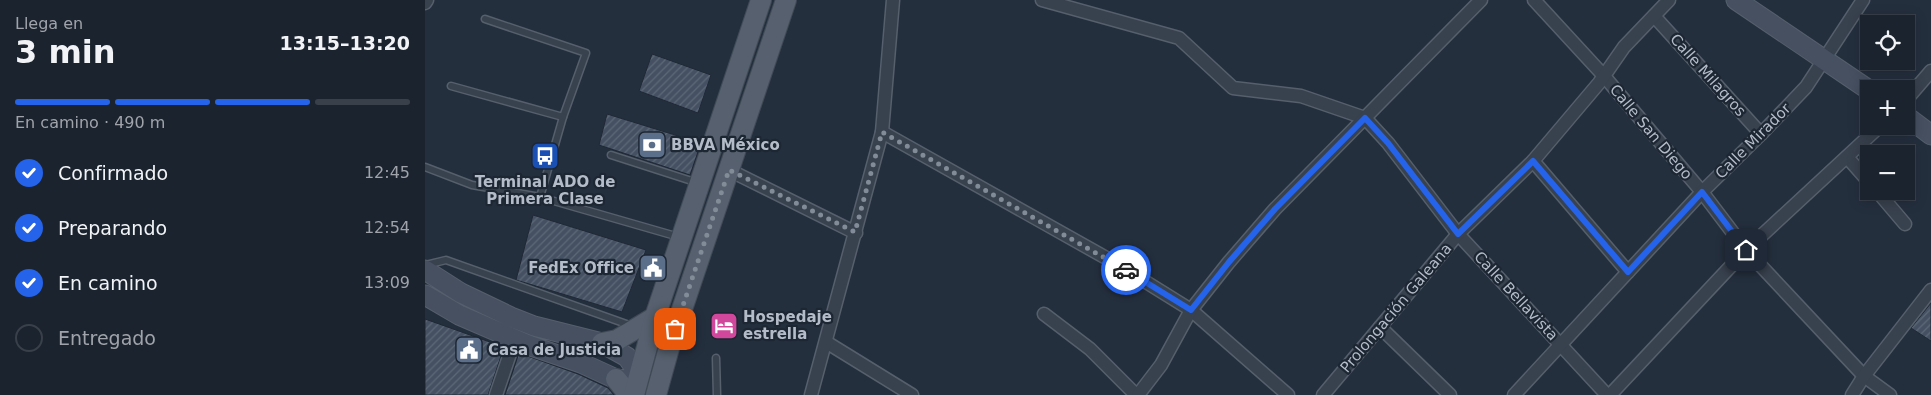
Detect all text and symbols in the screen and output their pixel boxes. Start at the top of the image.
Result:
text: Llega en [15,14,83,33]
map controls [1860,15,1915,200]
button: locate [1860,15,1915,70]
street label: Calle Milagros [1666,30,1750,120]
text: 13:15–13:20 [280,32,410,54]
text: 3 min [15,33,116,71]
button: + [1860,80,1915,135]
street label: Calle San Diego [1606,81,1696,183]
street label: Calle Mirador [1712,99,1795,182]
text: En camino · 490 m [15,113,165,132]
bank icon: BBVA México [637,130,667,160]
place label: BBVA México [671,136,780,154]
bus stop icon: Terminal ADO de Primera Clase [530,141,560,171]
button: − [1860,145,1915,200]
icon: check [15,159,43,187]
text: Confirmado [58,162,168,184]
text: 12:45 [364,163,410,182]
place label: Terminal ADO de Primera Clase [475,173,615,208]
icon: check [15,214,43,242]
text: Preparando [58,217,167,239]
text: 12:54 [364,218,410,237]
pin [1725,229,1767,271]
icon: home [1732,236,1760,264]
street label: Prolongación Galeana [1337,240,1455,376]
courier [1101,245,1151,295]
street label: Calle Bellavista [1470,248,1562,344]
public building icon: FedEx Office [638,253,668,283]
icon: car [1112,256,1140,284]
place label: FedEx Office [528,259,634,277]
icon: check [15,269,43,297]
text: En camino [58,272,158,294]
text: 13:09 [364,273,410,292]
pin [654,308,696,350]
place label: Hospedaje estrella [743,308,832,343]
hotel icon: Hospedaje estrella [709,311,739,341]
icon: bag [661,315,689,343]
text: Entregado [58,327,156,349]
public building icon: Casa de Justicia [454,335,484,365]
place label: Casa de Justicia [488,341,621,359]

